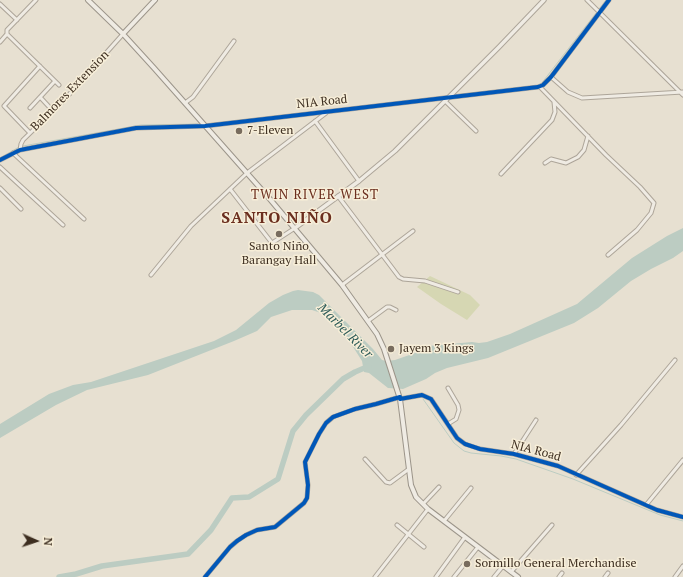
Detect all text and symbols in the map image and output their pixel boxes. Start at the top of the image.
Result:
street label: Balmores Extension [28,48,112,134]
street label: NIA Road [296,92,348,112]
place label: 7-Eleven [247,124,293,138]
marker: 7-Eleven [234,126,244,136]
district label: TWIN RIVER WEST [251,187,379,203]
district label: SANTO NIÑO [221,208,333,228]
marker: Santo Niño Barangay Hall [274,229,284,239]
place label: Santo Niño Barangay Hall [242,240,316,268]
water label: Marbel River [314,300,376,362]
place label: Jayem 3 Kings [399,342,474,356]
marker: Jayem 3 Kings [386,344,396,354]
street label: NIA Road [510,437,562,465]
north arrow [16,521,56,561]
text: N [41,537,55,546]
place label: Sormillo General Merchandise [475,557,636,571]
marker: Sormillo General Merchandise [462,559,472,569]

